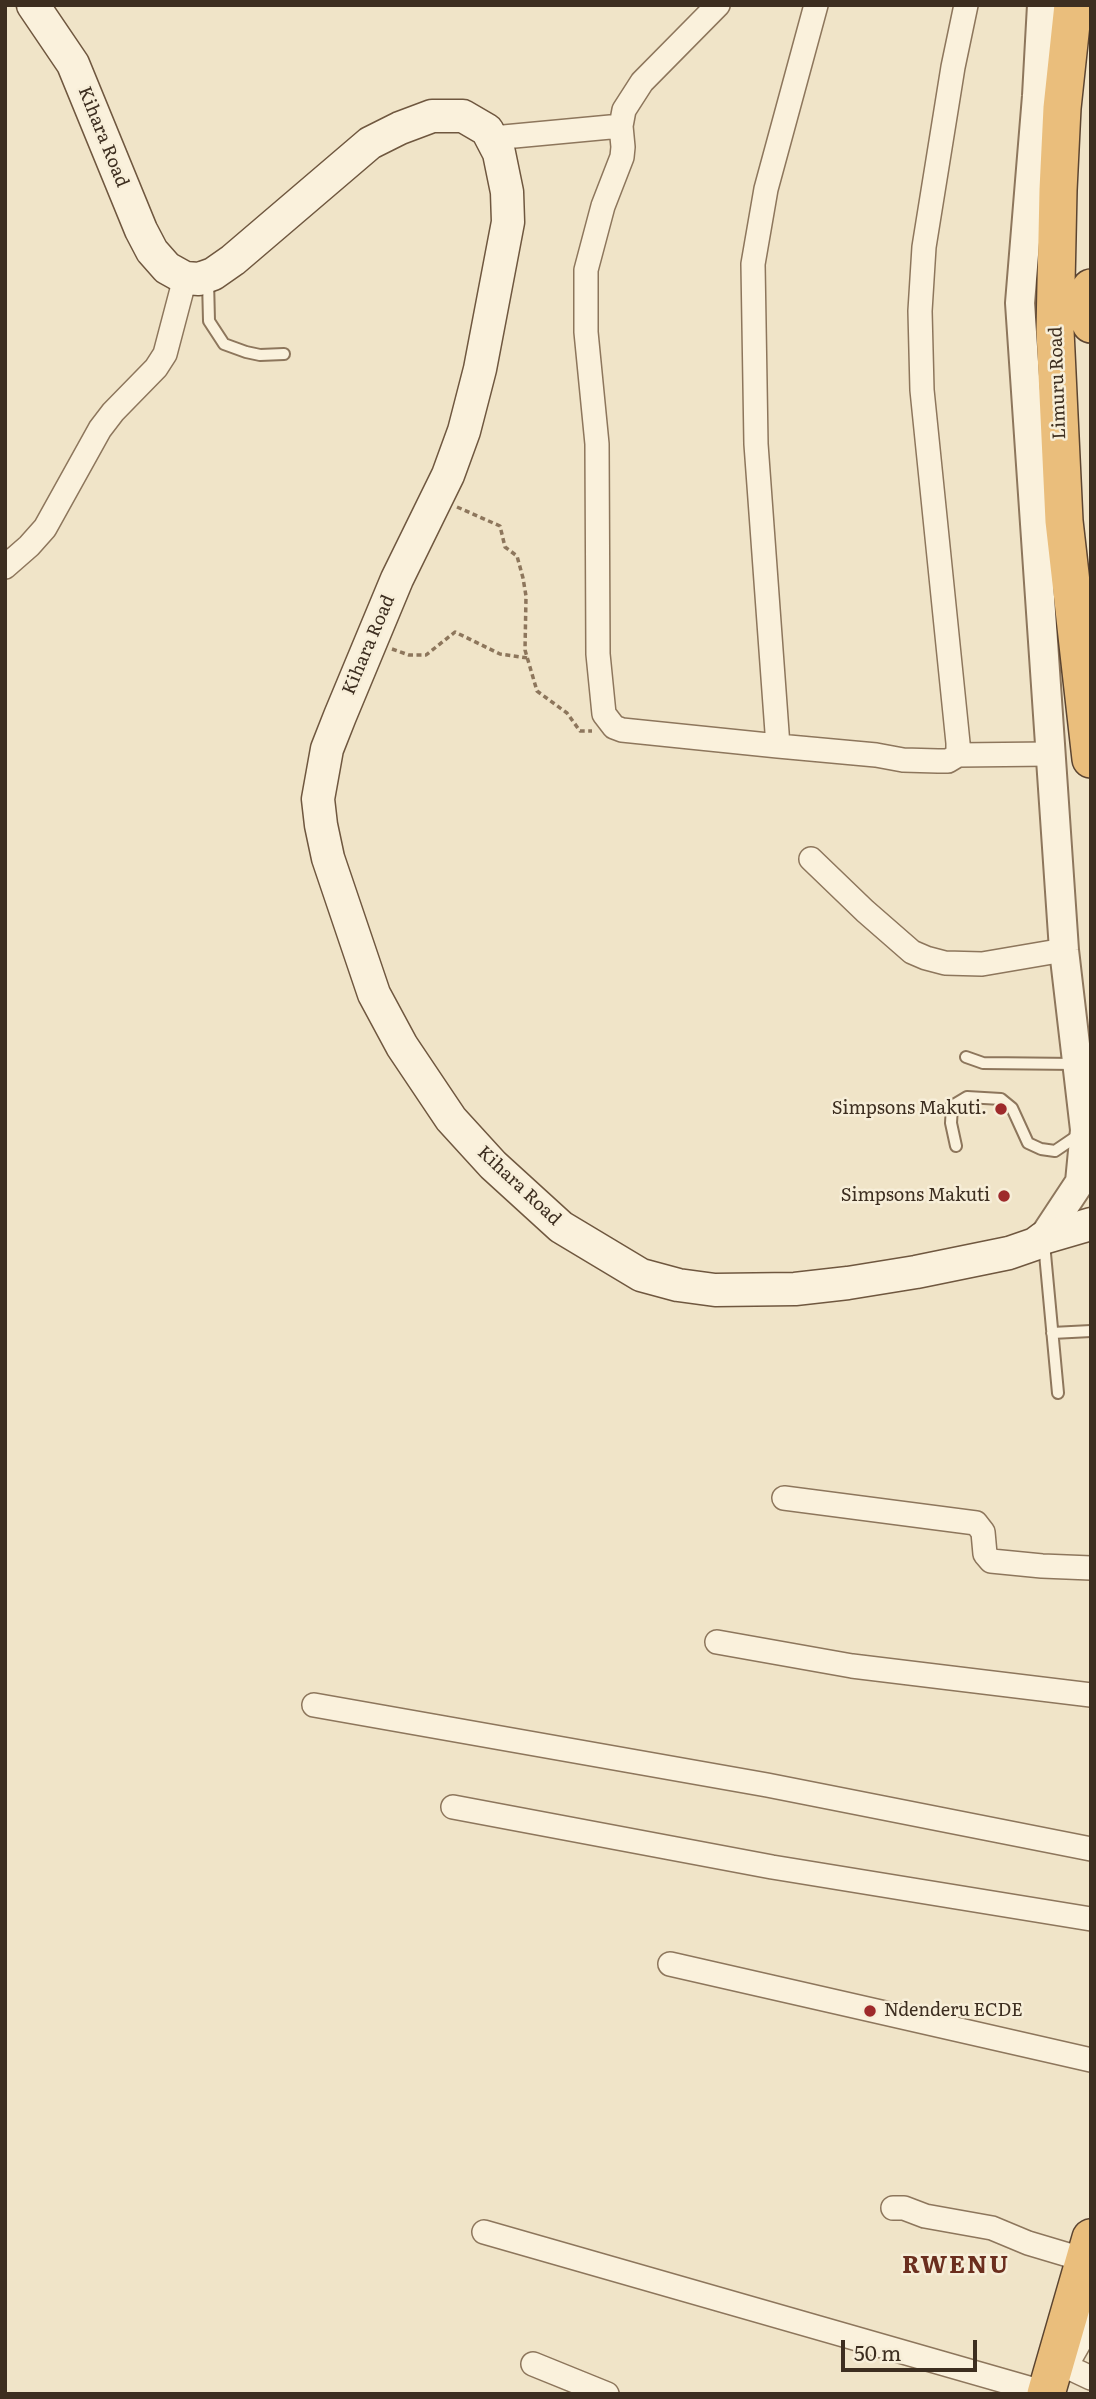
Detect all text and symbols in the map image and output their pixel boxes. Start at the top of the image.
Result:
street label: Kihara Road [73,84,133,190]
street label: Limuru Road [1045,326,1071,440]
street label: Kihara Road [338,592,400,698]
place label: Simpsons Makuti. [832,1098,987,1120]
marker: Simpsons Makuti. [993,1101,1009,1117]
street label: Kihara Road [473,1142,565,1230]
place label: Simpsons Makuti [841,1185,990,1207]
marker: Simpsons Makuti [996,1188,1012,1204]
place label: Ndenderu ECDE [884,2000,1023,2022]
marker: Ndenderu ECDE [862,2003,878,2019]
district label: RWENU [903,2252,1009,2280]
scale bar [844,2326,981,2370]
text: 50 m [854,2336,901,2367]

